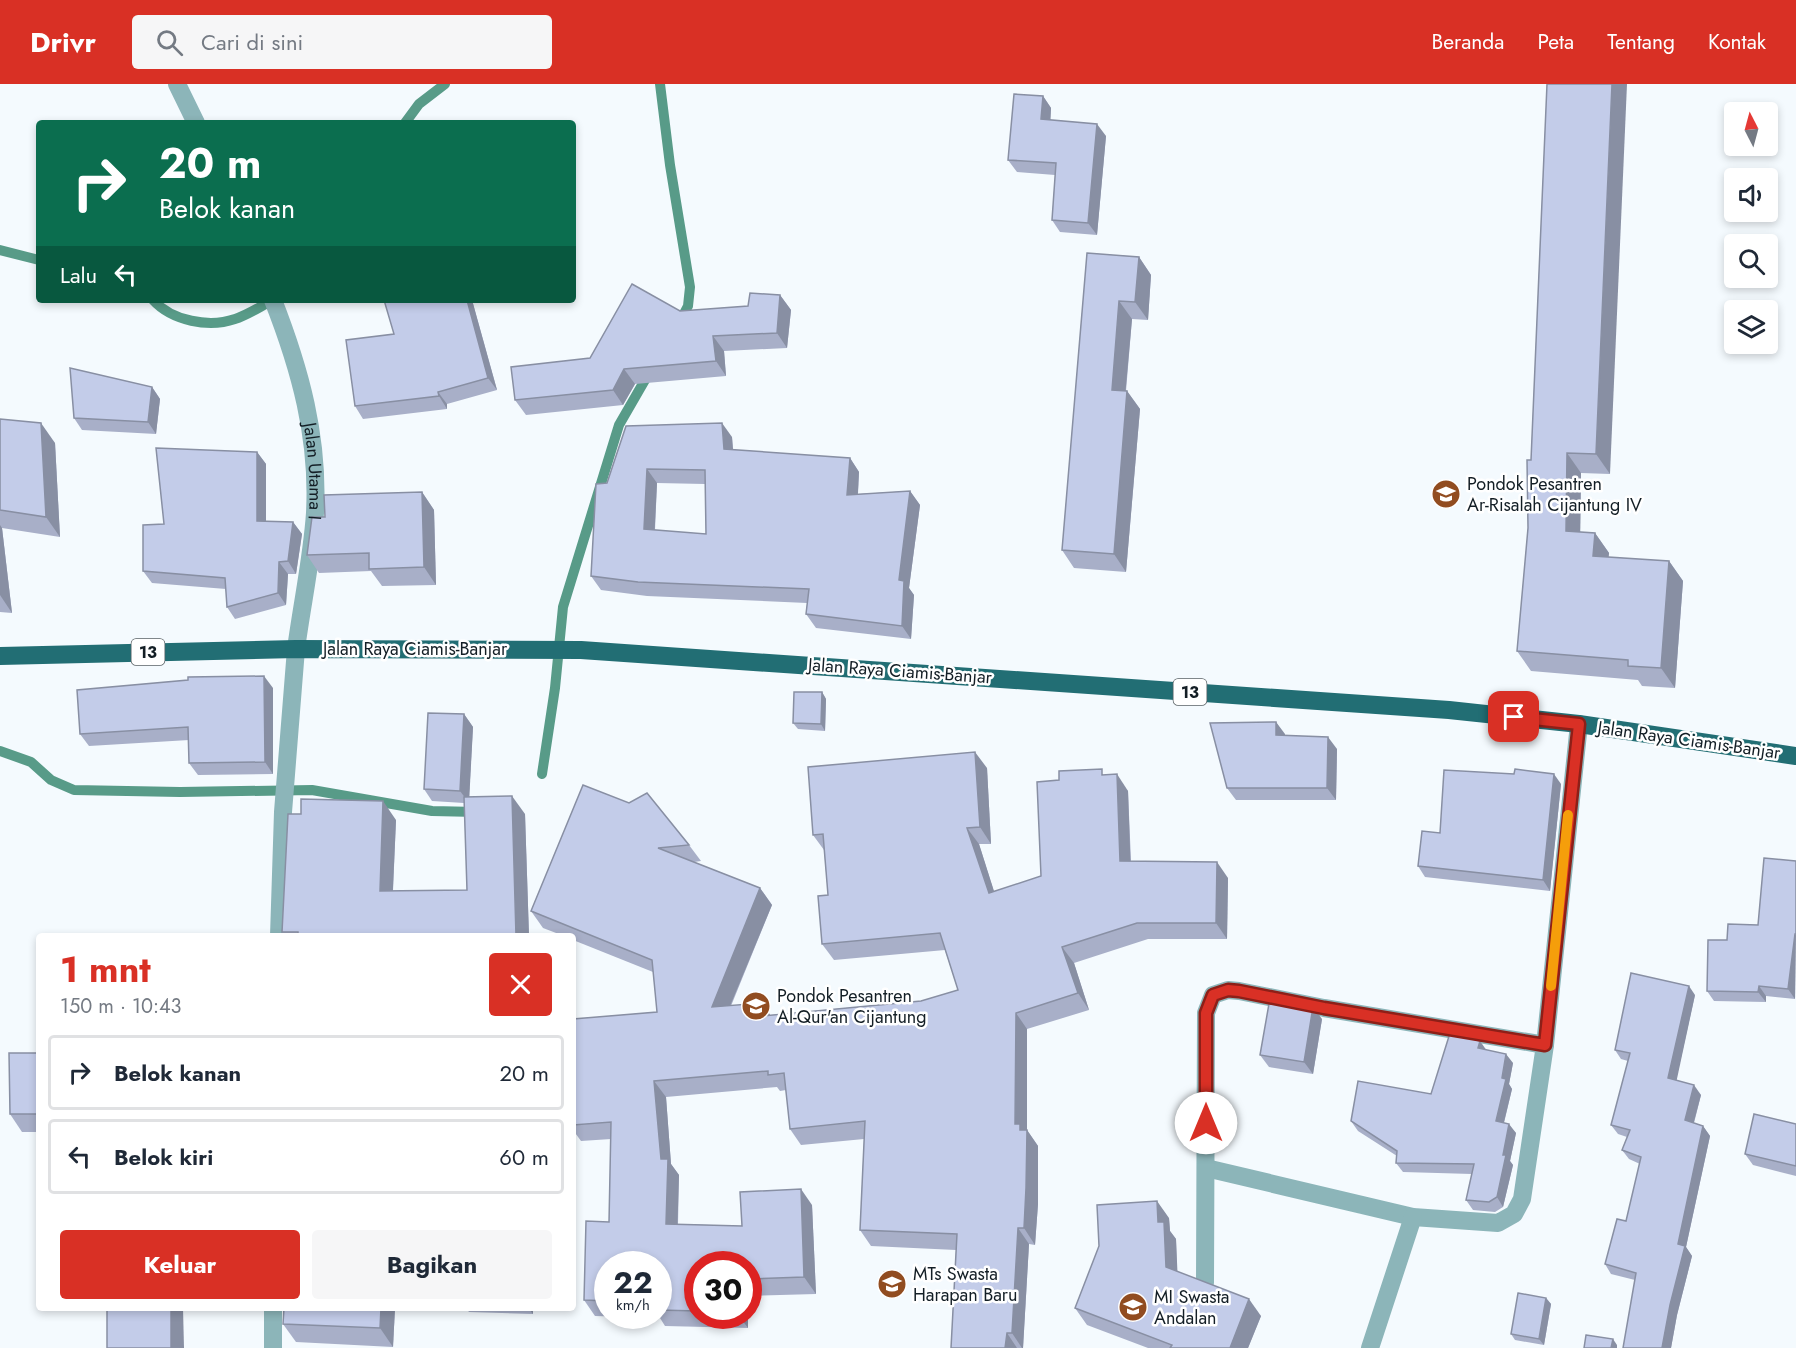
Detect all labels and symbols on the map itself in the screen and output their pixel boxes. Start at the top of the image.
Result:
north arrow [1724,102,1778,156]
street label: Jalan Utama I [296,419,329,521]
place label: Pondok Pesantren Ar-Risalah Cijantung IV [1467,471,1642,518]
school or university icon: Pondok Pesantren Ar-Risalah Cijantung IV [1430,478,1462,510]
street label: Jalan Raya Ciamis-Banjar [321,636,508,662]
road number: 13 [132,639,164,665]
street label: Jalan Raya Ciamis-Banjar [805,651,994,690]
road number: 13 [1174,679,1206,705]
pin [1488,691,1539,742]
street label: Jalan Raya Ciamis-Banjar [1594,714,1783,766]
place label: Pondok Pesantren Al-Qur'an Cijantung [777,983,927,1030]
school or university icon: Pondok Pesantren Al-Qur'an Cijantung [740,990,772,1022]
position arrow [1174,1091,1238,1155]
speed limit sign: 30 [684,1251,762,1329]
place label: MTs Swasta Harapan Baru [913,1261,1017,1308]
school or university icon: MTs Swasta Harapan Baru [876,1268,908,1300]
place label: MI Swasta Andalan [1154,1284,1229,1331]
school or university icon: MI Swasta Andalan [1117,1291,1149,1323]

